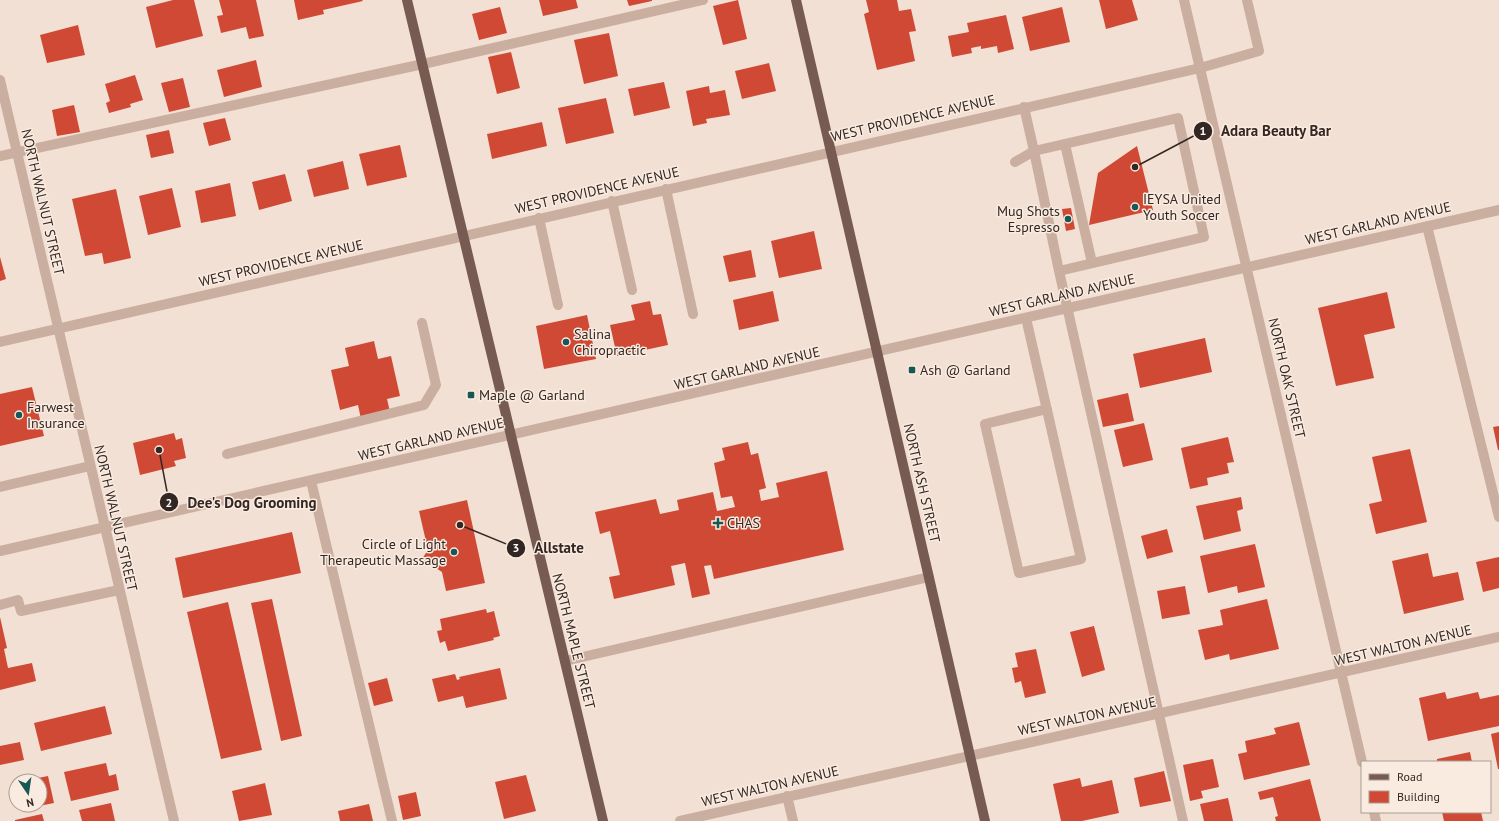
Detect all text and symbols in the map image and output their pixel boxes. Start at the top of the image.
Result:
street label: WEST PROVIDENCE AVENUE [829,90,997,146]
callout: Adara Beauty Bar [1193,117,1340,144]
text: Adara Beauty Bar [1221,121,1332,140]
text: 1 [1200,123,1206,138]
street label: NORTH WALNUT STREET [17,127,69,277]
street label: WEST PROVIDENCE AVENUE [513,162,681,218]
place label: IEYSA United Youth Soccer [1143,190,1221,224]
street label: WEST GARLAND AVENUE [1303,197,1453,249]
place label: Mug Shots Espresso [997,202,1060,236]
marker: IEYSA United Youth Soccer [1130,202,1140,212]
marker: Mug Shots Espresso [1063,214,1073,224]
street label: WEST PROVIDENCE AVENUE [197,235,365,291]
street label: WEST GARLAND AVENUE [987,269,1137,321]
street label: NORTH OAK STREET [1264,316,1310,440]
place label: Salina Chiropractic [574,325,646,359]
marker: Salina Chiropractic [561,337,571,347]
street label: WEST GARLAND AVENUE [672,342,822,394]
place label: Ash @ Garland [920,361,1011,379]
marker: Ash @ Garland [907,365,917,375]
place label: Maple @ Garland [479,386,585,404]
marker: Maple @ Garland [466,390,476,400]
place label: Farwest Insurance [27,398,85,432]
marker: Farwest Insurance [14,410,24,420]
street label: WEST GARLAND AVENUE [356,413,506,465]
street label: NORTH ASH STREET [900,422,945,545]
street label: NORTH WALNUT STREET [90,443,142,593]
callout: Dee's Dog Grooming [159,489,324,516]
text: Dee's Dog Grooming [187,493,317,512]
text: 2 [166,495,172,510]
place label: CHAS [727,514,760,532]
marker: CHAS [712,517,724,529]
callout: Allstate [506,534,592,561]
place label: Circle of Light Therapeutic Massage [320,535,446,569]
text: Allstate [534,538,584,557]
text: 3 [513,540,519,555]
marker: Circle of Light Therapeutic Massage [449,547,459,557]
street label: NORTH MAPLE STREET [548,571,600,711]
street label: WEST WALTON AVENUE [1332,620,1474,670]
street label: WEST WALTON AVENUE [1016,693,1158,739]
street label: WEST WALTON AVENUE [699,761,841,811]
legend [1361,761,1491,813]
text: Road [1397,769,1422,784]
north arrow [8,773,48,813]
text: Building [1397,789,1440,804]
text: N [25,795,35,810]

